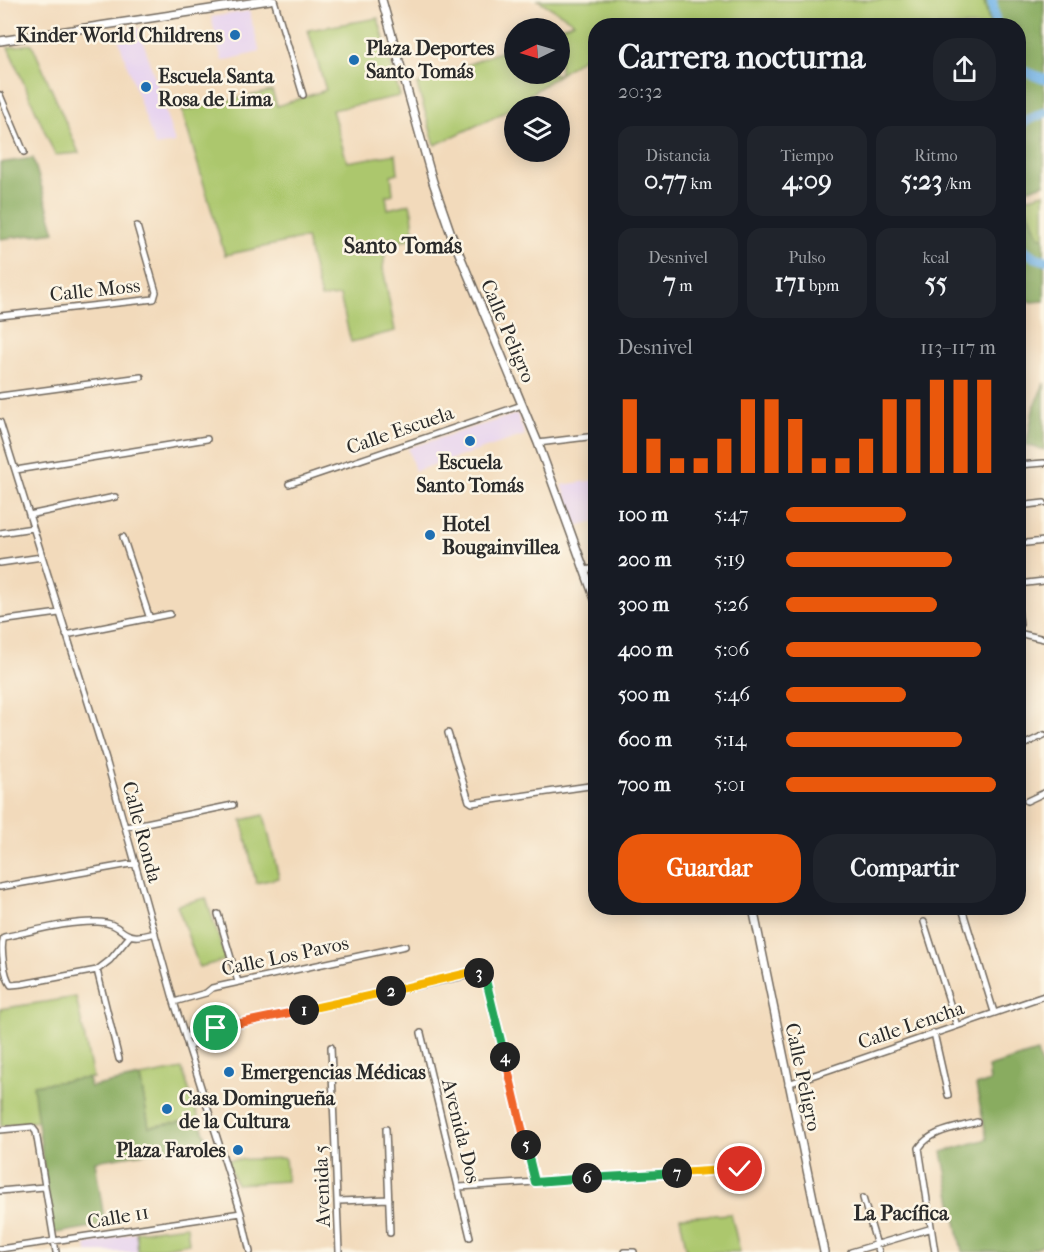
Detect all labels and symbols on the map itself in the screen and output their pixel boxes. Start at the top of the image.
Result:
north arrow [504,18,570,84]
place label: Kinder World Childrens [16,24,224,47]
marker: Kinder World Childrens [228,28,242,42]
place label: Plaza Deportes Santo Tomás [366,37,495,83]
marker: Plaza Deportes Santo Tomás [347,53,361,67]
place label: Escuela Santa Rosa de Lima [158,65,275,111]
marker: Escuela Santa Rosa de Lima [139,80,153,94]
district label: Santo Tomás [344,233,462,259]
street label: Calle Moss [49,274,141,306]
street label: Calle Peligro [476,276,540,386]
street label: Calle Escuela [343,401,457,459]
marker: Escuela Santo Tomás [463,434,477,448]
place label: Escuela Santo Tomás [416,451,524,497]
place label: Hotel Bougainvillea [442,513,560,559]
marker: Hotel Bougainvillea [423,528,437,542]
street label: Calle Ronda [117,779,167,886]
street label: Calle Los Pavos [219,931,351,981]
pin: 3 [464,958,494,988]
pin: 2 [376,976,406,1006]
pin: 1 [289,995,319,1025]
street label: Calle Lencha [855,996,968,1054]
pin [190,1002,241,1053]
street label: Calle Peligro [780,1021,826,1133]
pin: 4 [490,1042,520,1072]
place label: Emergencias Médicas [241,1061,427,1084]
marker: Emergencias Médicas [222,1065,236,1079]
street label: Avenida Dos [437,1076,485,1186]
place label: Casa Domingueña de la Cultura [179,1087,336,1133]
marker: Casa Domingueña de la Cultura [160,1102,174,1116]
pin: 5 [511,1130,541,1160]
place label: Plaza Faroles [116,1139,227,1162]
marker: Plaza Faroles [231,1143,245,1157]
pin [714,1143,765,1194]
street label: Avenida 5 [309,1144,335,1229]
pin: 7 [662,1158,692,1188]
pin: 6 [572,1163,602,1193]
street label: Calle 11 [85,1200,151,1234]
district label: La Pacífica [853,1201,950,1225]

